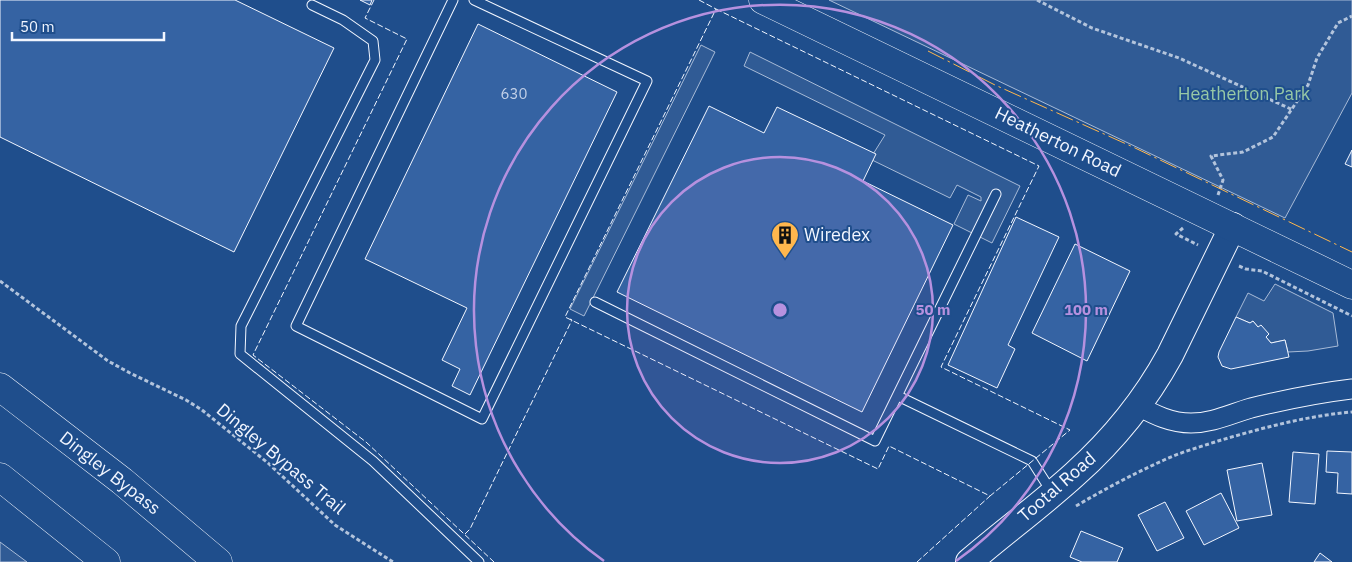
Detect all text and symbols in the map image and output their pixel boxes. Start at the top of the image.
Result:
scale bar [12,10,165,42]
text: 50 m [20,17,55,36]
park label: Heatherton Park [1178,82,1311,105]
house number: 630 [500,84,528,103]
street label: Heatherton Road [991,101,1125,182]
building icon: Wiredex [770,220,800,259]
place label: Wiredex [804,223,870,246]
text: 50 m [916,300,950,319]
text: 100 m [1064,300,1108,319]
centre of rings [771,301,789,319]
street label: Dingley Bypass Trail [212,398,351,519]
street label: Dingley Bypass [55,426,166,519]
street label: Tootal Road [1013,447,1100,527]

